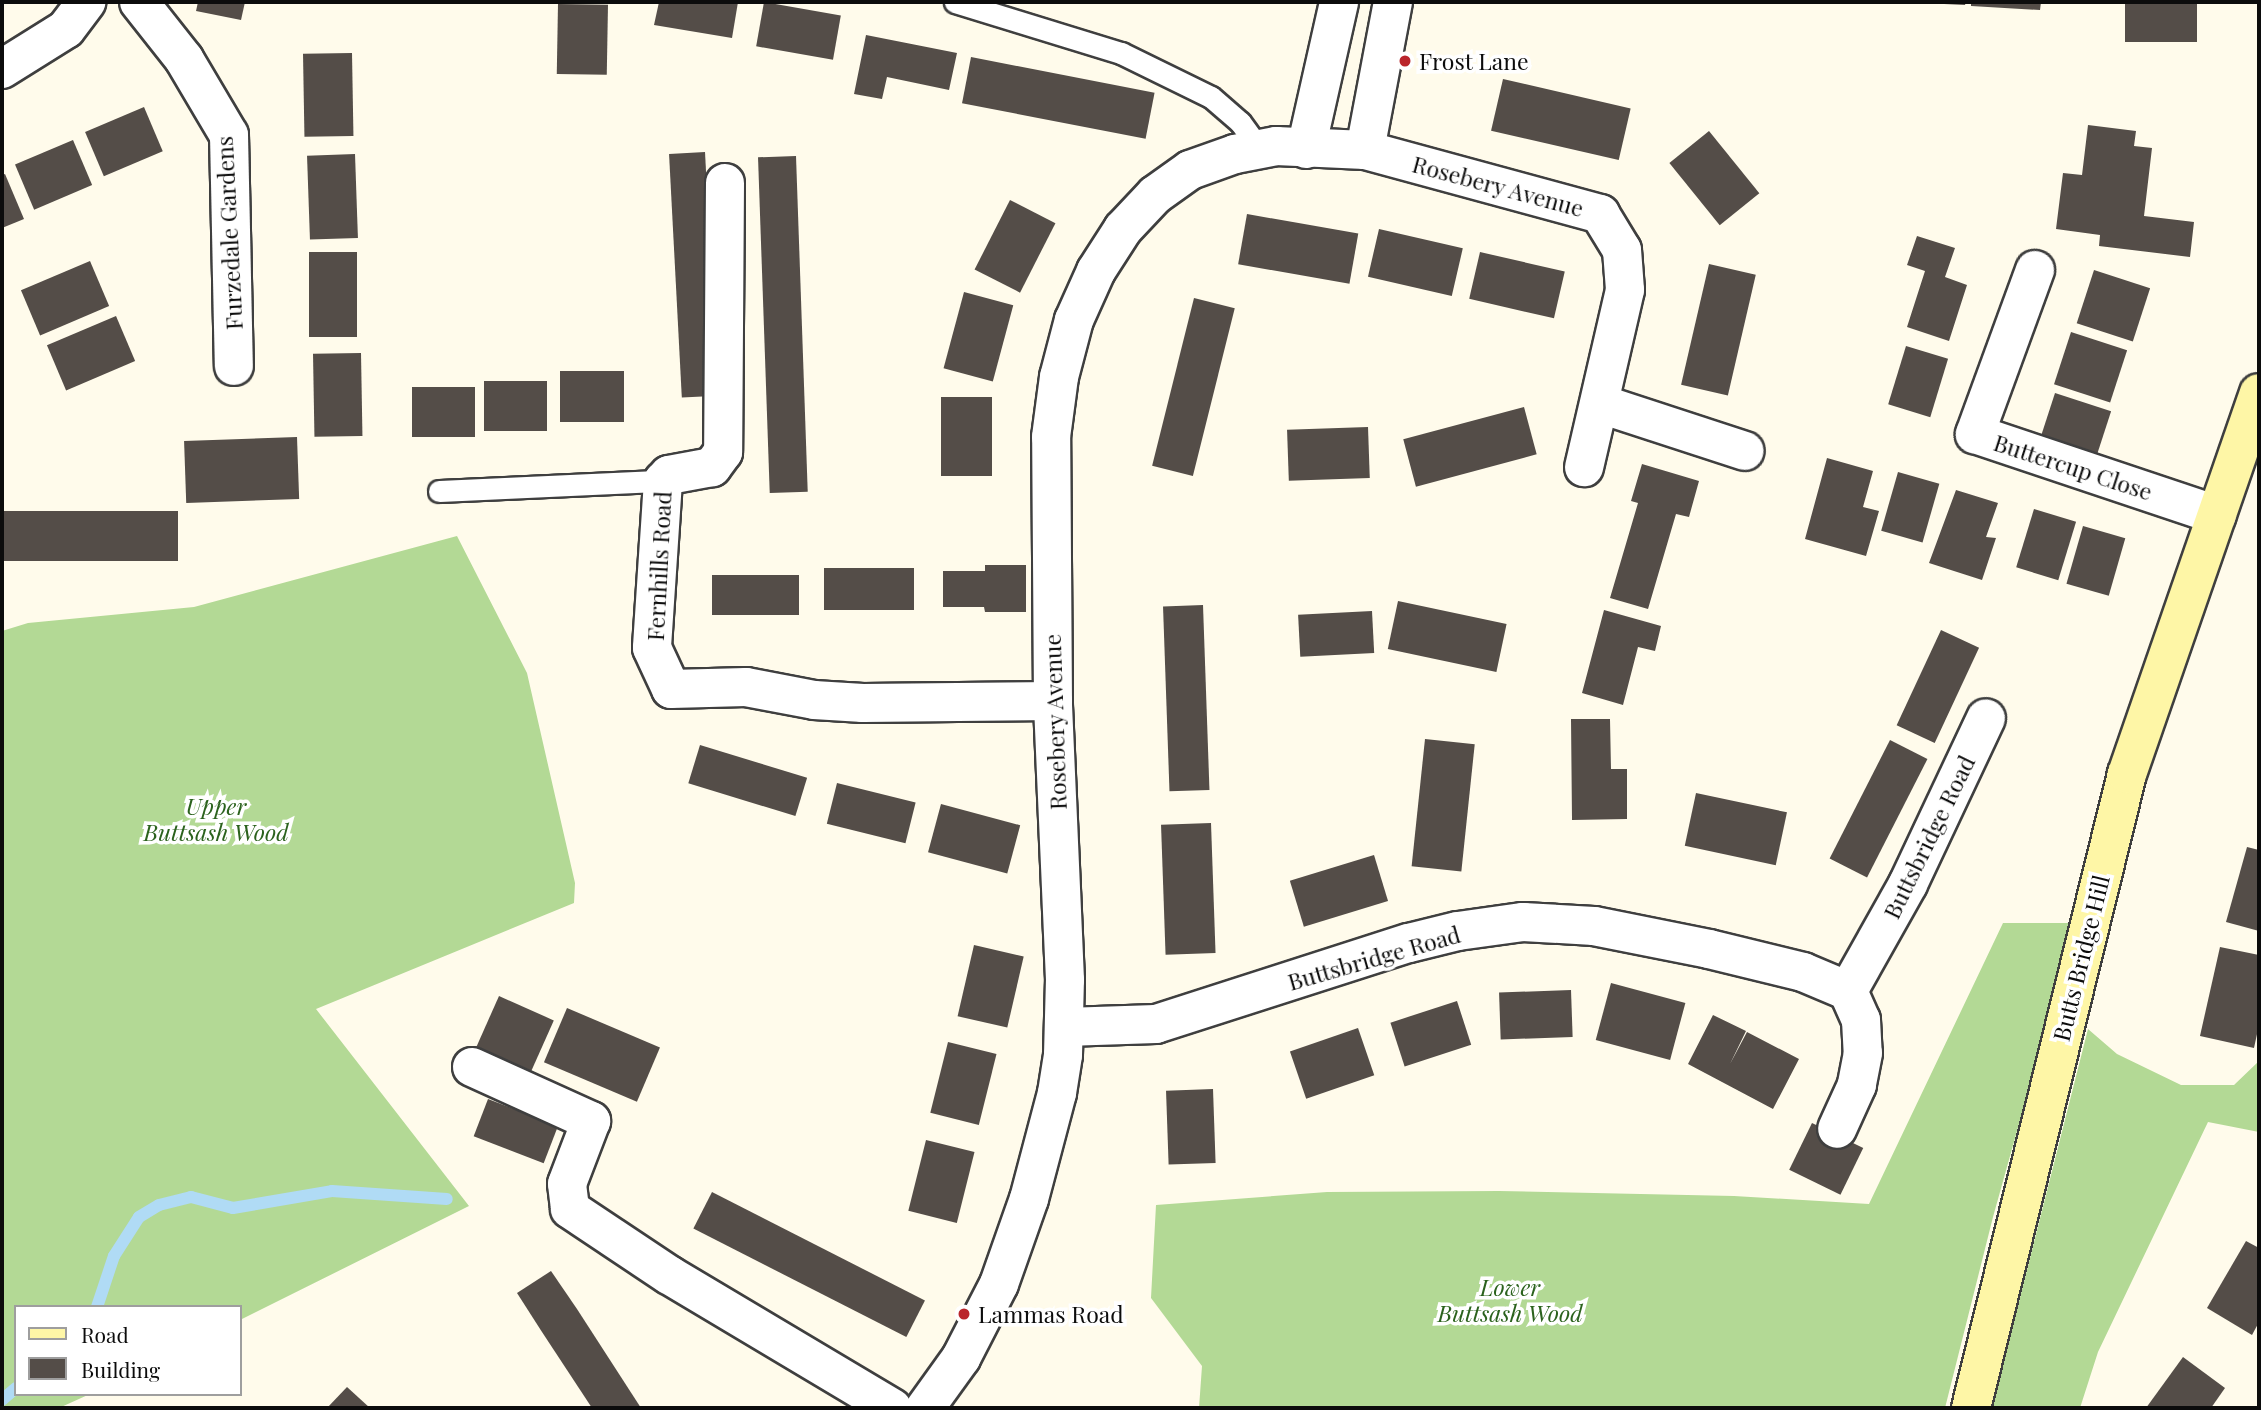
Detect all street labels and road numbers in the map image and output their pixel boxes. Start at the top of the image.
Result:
street label: Furzedale Gardens [210,135,248,331]
street label: Rosebery Avenue [1409,150,1587,222]
street label: Buttercup Close [1990,428,2156,506]
street label: Fernhills Road [641,490,677,642]
street label: Rosebery Avenue [1038,633,1072,811]
street label: Buttsbridge Road [1878,751,1980,923]
street label: Butts Bridge Hill [2047,872,2115,1044]
street label: Buttsbridge Road [1285,920,1463,996]

